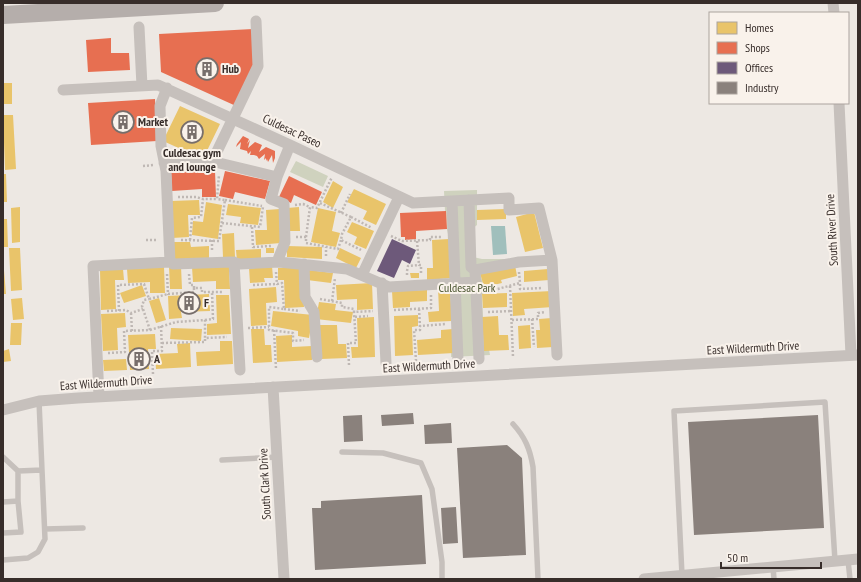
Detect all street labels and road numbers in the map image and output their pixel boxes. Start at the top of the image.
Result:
street label: Culdesac Paseo [261,110,324,151]
street label: South River Drive [822,194,841,267]
street label: East Wildermuth Drive [706,338,800,357]
street label: East Wildermuth Drive [382,356,476,375]
street label: East Wildermuth Drive [59,372,153,393]
street label: South Clark Drive [255,448,274,520]

